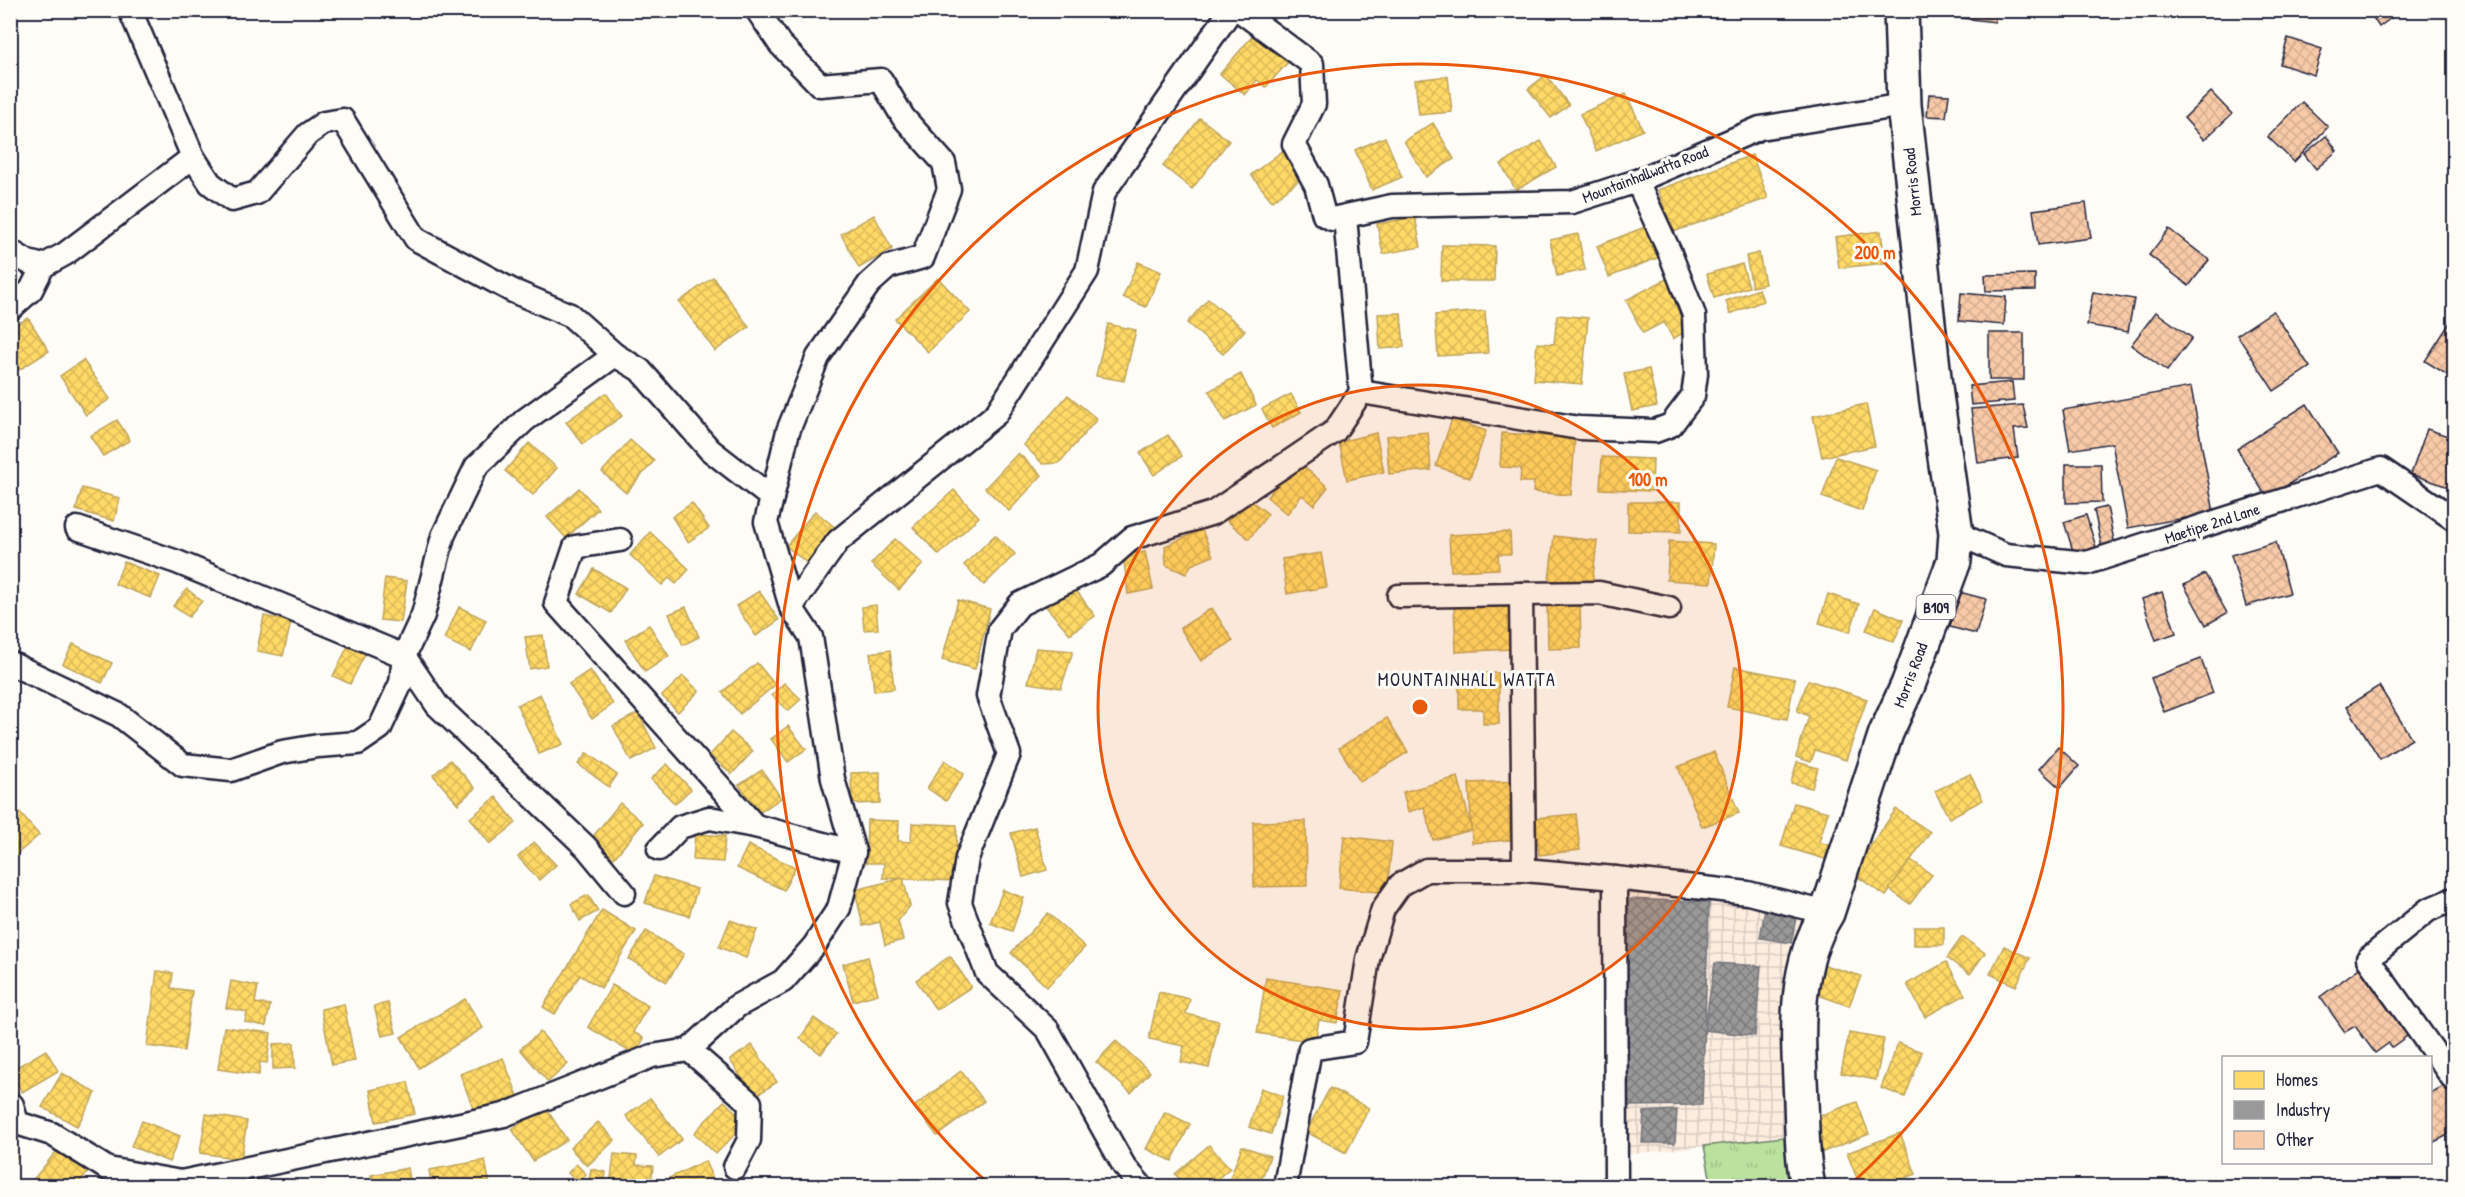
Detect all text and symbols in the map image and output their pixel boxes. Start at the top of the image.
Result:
street label: Mountainhallwatta Road [1579,140,1711,208]
street label: Morris Road [1898,147,1926,217]
text: 200 m [1855,240,1895,265]
text: 100 m [1628,467,1668,492]
street label: Maetipe 2nd Lane [2162,497,2263,549]
road number: B109 [1916,595,1956,619]
street label: Morris Road [1888,639,1932,711]
district label: MOUNTAINHALL WATTA [1378,667,1556,692]
centre of rings [1410,697,1430,717]
legend [2222,1056,2432,1164]
text: Homes [2276,1067,2318,1092]
text: Industry [2276,1097,2331,1122]
text: Other [2276,1127,2314,1152]

